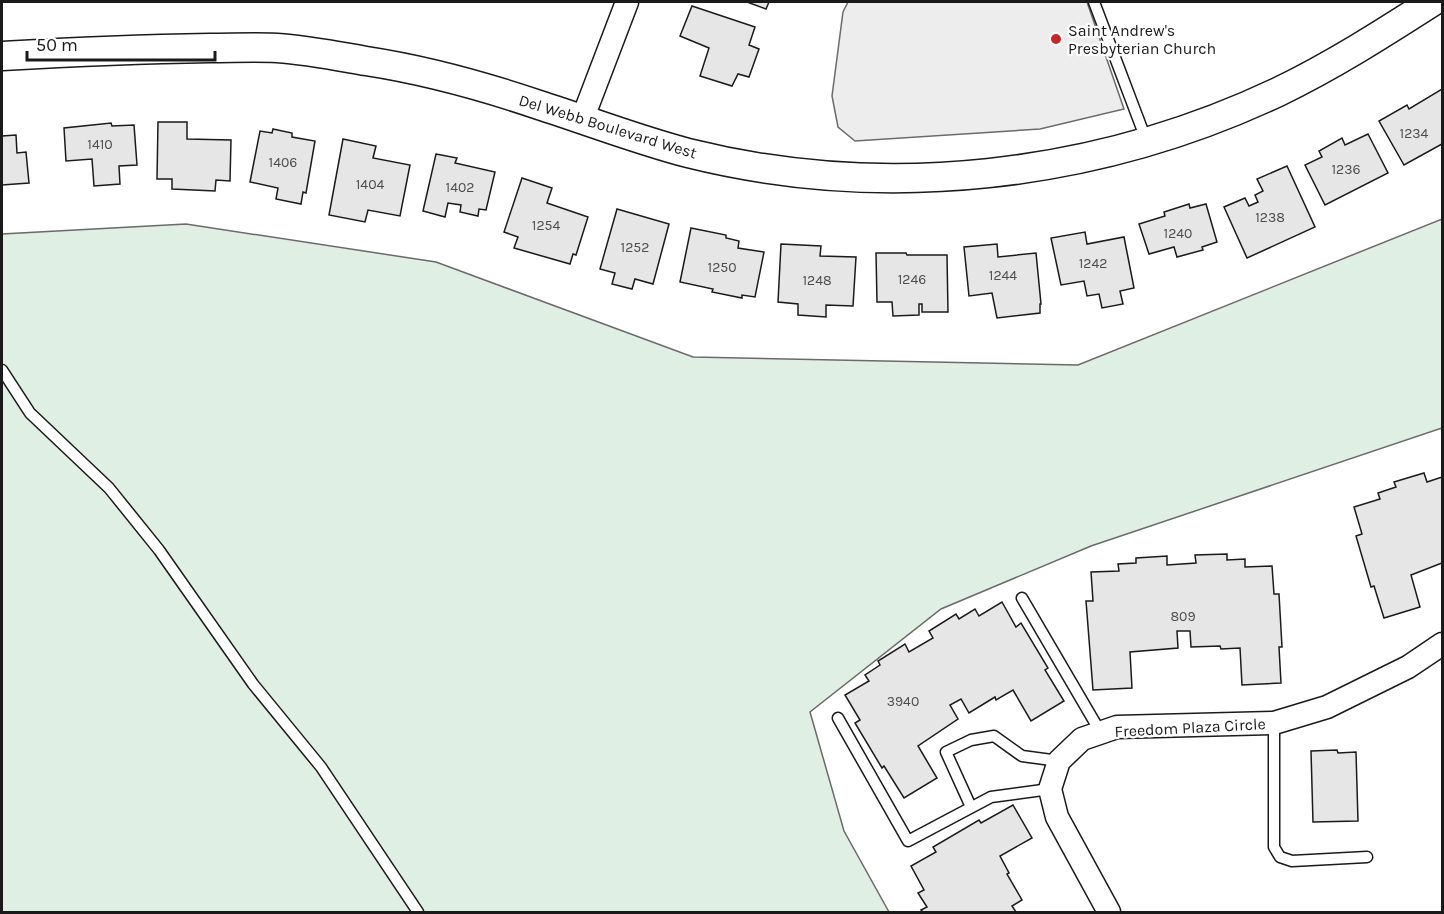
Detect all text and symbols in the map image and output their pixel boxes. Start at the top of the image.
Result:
place label: Saint Andrew's Presbyterian Church [1068,21,1216,58]
scale bar [27,24,214,62]
marker: Saint Andrew's Presbyterian Church [1049,32,1063,46]
text: 50 m [36,34,78,56]
street label: Del Webb Boulevard West [516,90,699,163]
house number: 1234 [1400,125,1429,142]
house number: 1410 [87,136,113,153]
house number: 1406 [269,154,297,171]
house number: 1236 [1331,161,1361,178]
house number: 1404 [356,176,384,193]
house number: 1402 [446,179,474,196]
house number: 1238 [1255,209,1285,226]
house number: 1254 [532,217,560,234]
house number: 1240 [1164,225,1192,242]
house number: 1252 [621,239,649,256]
house number: 1242 [1079,255,1107,272]
house number: 1250 [708,259,736,276]
house number: 1244 [989,267,1017,284]
house number: 1246 [898,271,926,288]
house number: 1248 [802,272,832,289]
house number: 809 [1170,608,1196,625]
house number: 3940 [887,693,919,710]
street label: Freedom Plaza Circle [1114,714,1266,741]

